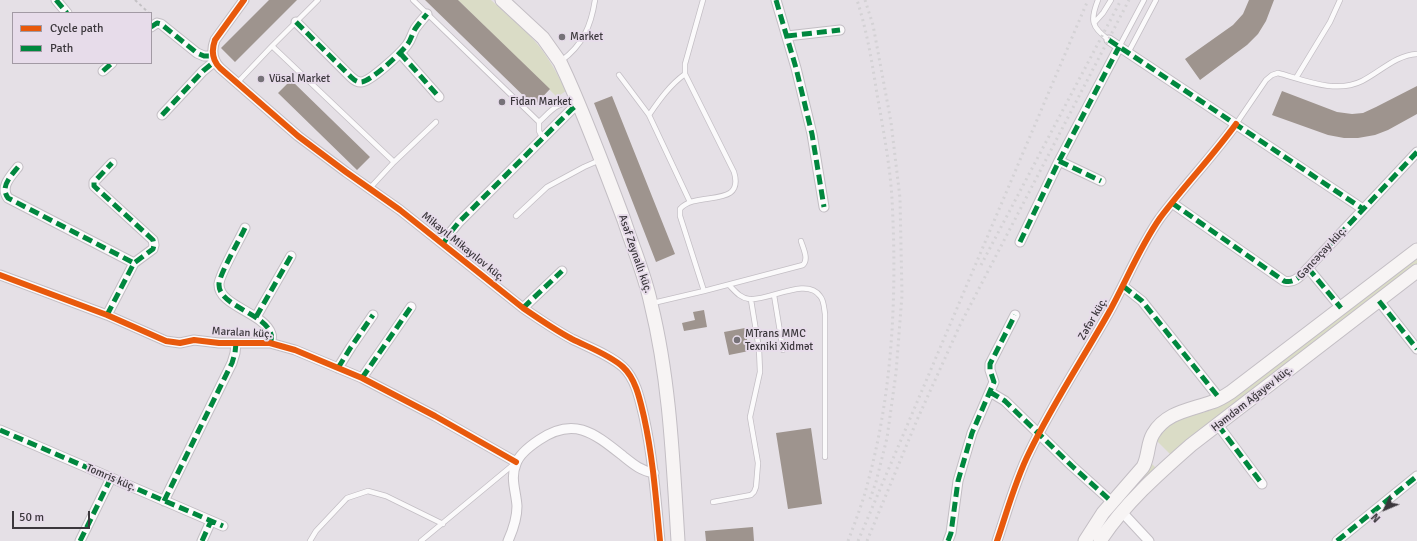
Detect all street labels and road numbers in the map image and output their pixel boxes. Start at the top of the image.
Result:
street label: Mikayıl Mikayılov küç. [419,209,507,285]
street label: Asəf Zeynallı küç. [615,213,655,295]
street label: Gəncəçay küç. [1294,224,1350,282]
street label: Zəfər küç. [1076,295,1110,343]
street label: Maralan küç. [211,325,273,341]
street label: Həmdəm Ağayev küç. [1209,363,1295,435]
street label: Tomris küç. [84,462,138,494]

